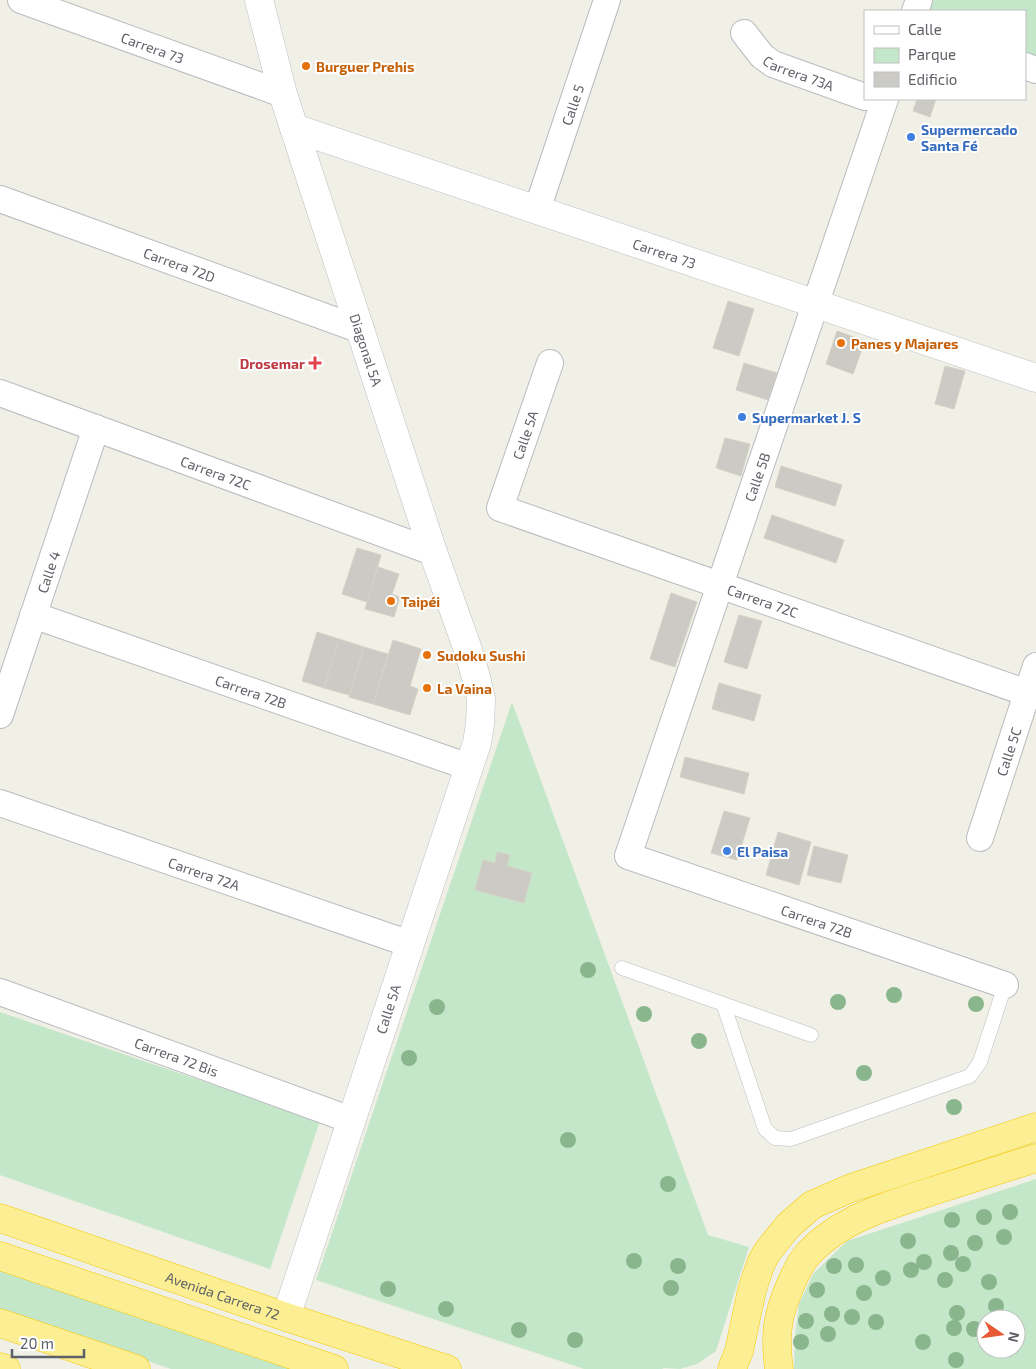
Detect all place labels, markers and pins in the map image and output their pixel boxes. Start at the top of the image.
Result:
place label: Burguer Prehis [316,58,414,75]
marker: Burguer Prehis [300,60,312,72]
place label: Supermercado Santa Fé [921,121,1018,154]
marker: Supermercado Santa Fé [905,131,917,143]
place label: Panes y Majares [851,335,959,352]
marker: Panes y Majares [835,337,847,349]
place label: Drosemar [240,355,305,372]
marker: Drosemar [309,357,321,369]
place label: Supermarket J. S [752,409,861,426]
marker: Supermarket J. S [736,411,748,423]
place label: Taipéi [401,593,440,610]
marker: Taipéi [385,595,397,607]
place label: Sudoku Sushi [437,647,526,664]
marker: Sudoku Sushi [421,649,433,661]
place label: La Vaina [437,680,492,697]
marker: La Vaina [421,682,433,694]
place label: El Paisa [737,843,788,860]
marker: El Paisa [721,845,733,857]

